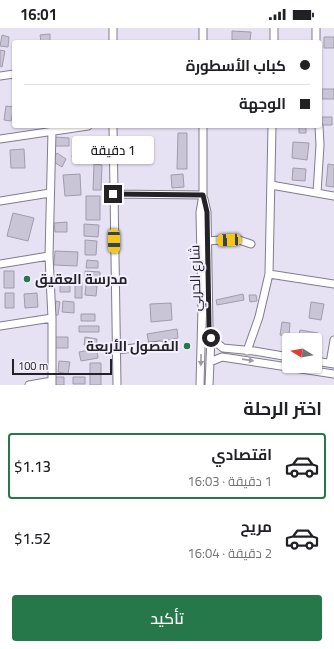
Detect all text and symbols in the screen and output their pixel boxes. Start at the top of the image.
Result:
text: 16:01 [20,0,57,29]
text: كباب الأسطورة [186,51,286,80]
text: الوجهة [239,89,286,118]
callout: 1 دقيقة [72,136,154,164]
text: 1 دقيقة [91,138,135,162]
route end [104,185,122,203]
car [108,229,120,253]
car [217,233,241,247]
street label: شارع الحربي [181,244,209,312]
place label: مدرسة العقيق [35,266,128,292]
marker: مدرسة العقيق [22,274,32,284]
route start [202,329,220,347]
place label: الفصول الأربعة [86,333,179,359]
north arrow [282,333,322,373]
map controls [282,333,322,373]
marker: الفصول الأربعة [182,341,192,351]
one-way arrow [198,354,204,367]
text: 100 m [18,356,48,376]
scale bar [12,357,112,376]
one-way arrow [242,357,254,363]
text: اختر الرحلة [243,392,322,425]
text: اقتصادي [212,440,272,469]
icon: car [284,448,320,484]
text: $1.13 [14,452,51,481]
text: 1 دقيقة · 16:03 [188,469,272,493]
text: مريح [240,512,272,541]
icon: car [284,520,320,556]
text: $1.52 [14,524,51,553]
text: 2 دقيقة · 16:04 [188,541,272,565]
button: تأكيد [12,595,322,641]

